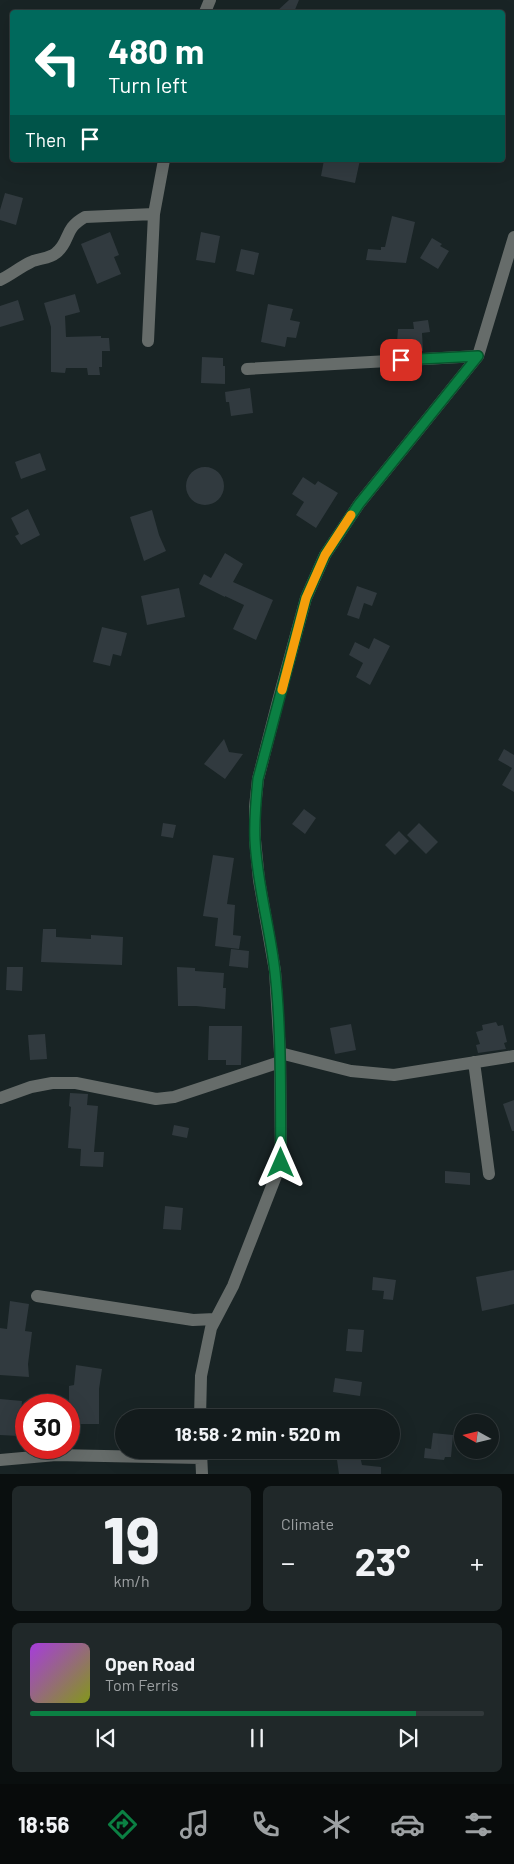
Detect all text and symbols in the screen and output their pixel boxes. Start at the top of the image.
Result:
text: 480 m [108,29,204,71]
icon: left [25,30,90,95]
text: Turn left [108,71,188,97]
icon: arrive [76,125,104,153]
text: Then [25,128,66,151]
pin [380,339,422,381]
icon: arrive [387,346,415,374]
position arrow [254,1136,306,1188]
speed limit sign: 30 [15,1394,80,1459]
north arrow [454,1414,499,1459]
map controls [454,1414,499,1459]
text: 18:58 · 2 min · 520 m [175,1422,340,1445]
text: 19 [103,1499,160,1577]
text: Climate [281,1514,334,1533]
text: 23° [355,1538,410,1584]
text: − [281,1545,295,1579]
text: + [470,1545,484,1579]
text: km/h [113,1571,150,1590]
text: Open Road [105,1652,195,1675]
text: Tom Ferris [105,1675,179,1694]
icon: previous [92,1724,120,1752]
icon: pause [243,1724,271,1752]
icon: next [394,1724,422,1752]
icon: directions [105,1807,140,1842]
icon: music [177,1807,212,1842]
icon: phone [248,1807,283,1842]
icon: climate [319,1807,354,1842]
icon: car [390,1807,425,1842]
icon: filters [461,1807,496,1842]
text: 18:56 [18,1811,69,1837]

